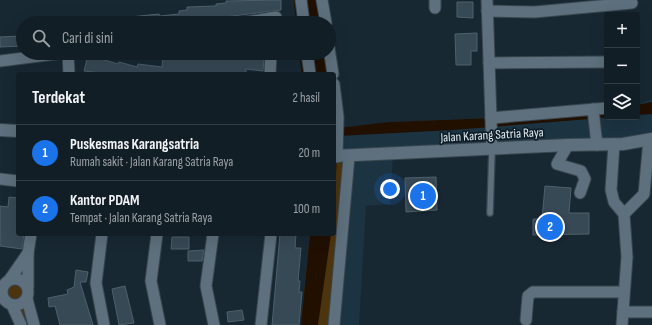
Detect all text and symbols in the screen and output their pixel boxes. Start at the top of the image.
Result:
map controls [604,12,640,120]
button: + [604,12,640,48]
search box [16,16,336,60]
icon: search [30,27,52,49]
text: Cari di sini [62,29,113,48]
button: − [604,48,640,84]
button: layers [604,84,640,120]
text: Terdekat [32,88,85,108]
text: 2 hasil [293,90,320,106]
street label: Jalan Karang Satria Raya [439,124,544,146]
text: Puskesmas Karangsatria [70,135,199,154]
text: 1 [42,145,48,161]
text: 20 m [298,145,320,161]
text: Rumah sakit · Jalan Karang Satria Raya [70,154,233,170]
your location [380,179,400,199]
pin: 1 [410,181,436,211]
text: Kantor PDAM [70,191,139,210]
text: 2 [42,201,48,217]
text: 100 m [293,201,320,217]
text: Tempat · Jalan Karang Satria Raya [70,210,212,226]
pin: 2 [537,212,563,242]

